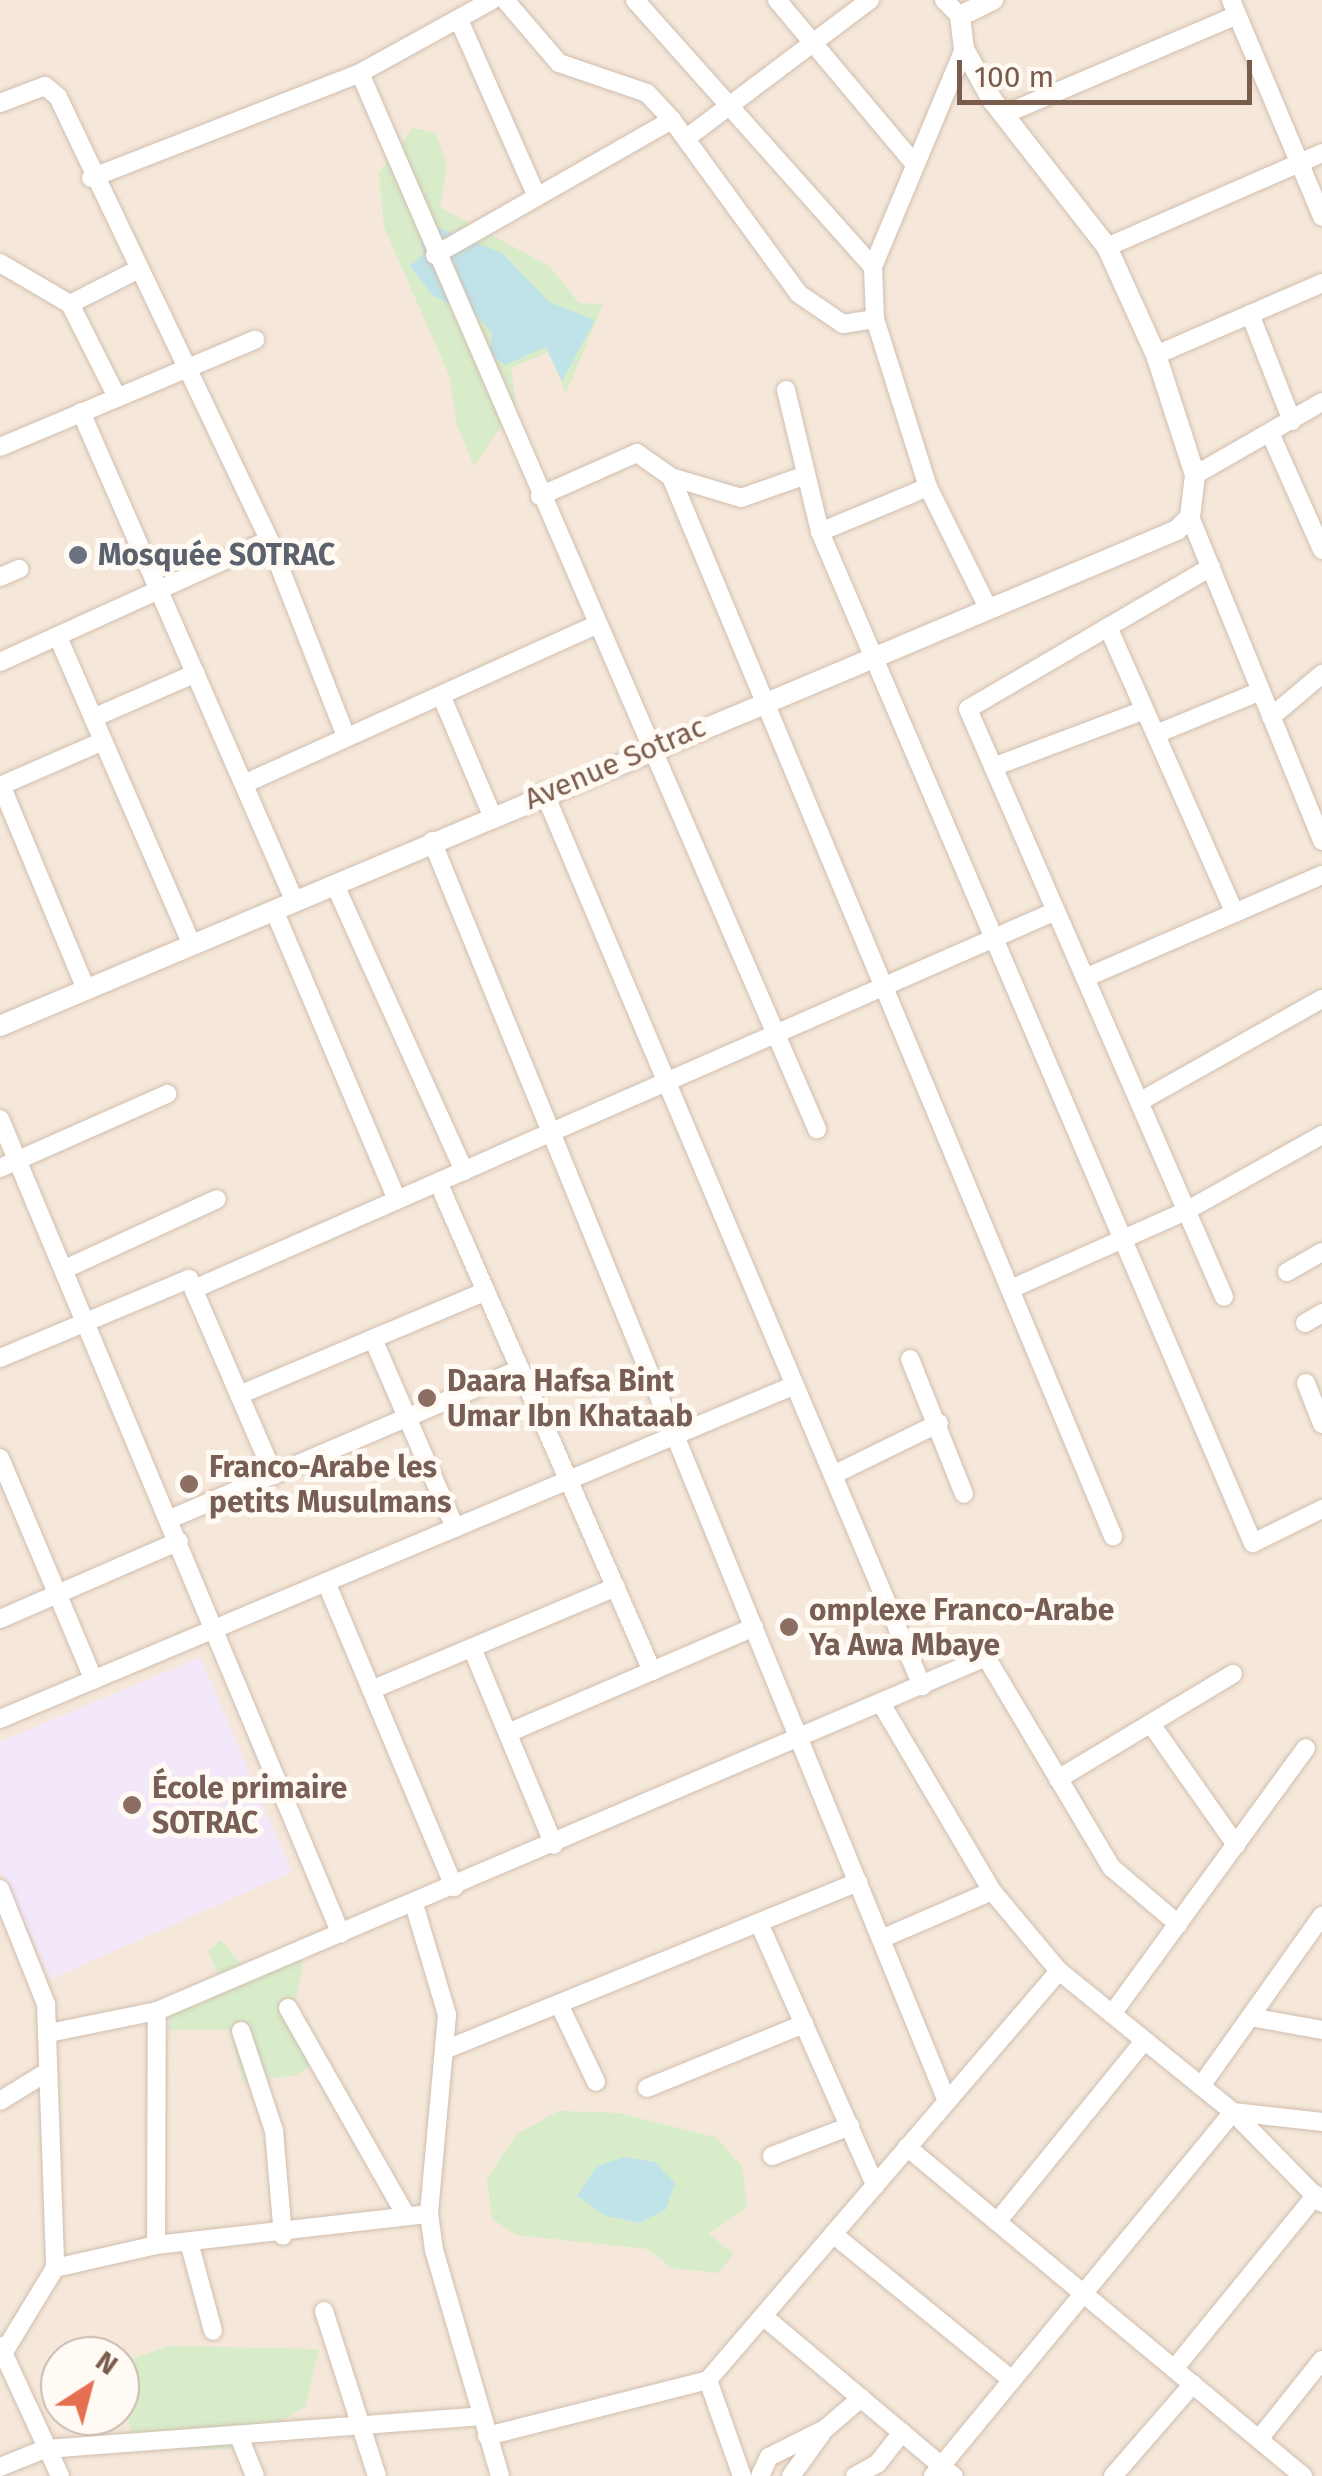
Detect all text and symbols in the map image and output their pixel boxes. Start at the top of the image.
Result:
scale bar [962,40,1257,102]
text: 100 m [974,59,1054,95]
place label: Mosquée SOTRAC [98,537,335,573]
marker: Mosquée SOTRAC [67,544,89,566]
street label: Avenue Sotrac [519,709,711,817]
place label: Daara Hafsa Bint Umar Ibn Khataab [447,1363,693,1434]
marker: Daara Hafsa Bint Umar Ibn Khataab [416,1387,438,1409]
place label: Franco-Arabe les petits Musulmans [209,1449,452,1520]
marker: Franco-Arabe les petits Musulmans [178,1473,200,1495]
place label: omplexe Franco-Arabe Ya Awa Mbaye [809,1592,1114,1662]
marker: omplexe Franco-Arabe Ya Awa Mbaye [778,1616,800,1638]
place label: École primaire SOTRAC [152,1770,347,1840]
marker: École primaire SOTRAC [121,1794,143,1816]
north arrow [40,2336,140,2436]
text: N [90,2344,124,2382]

